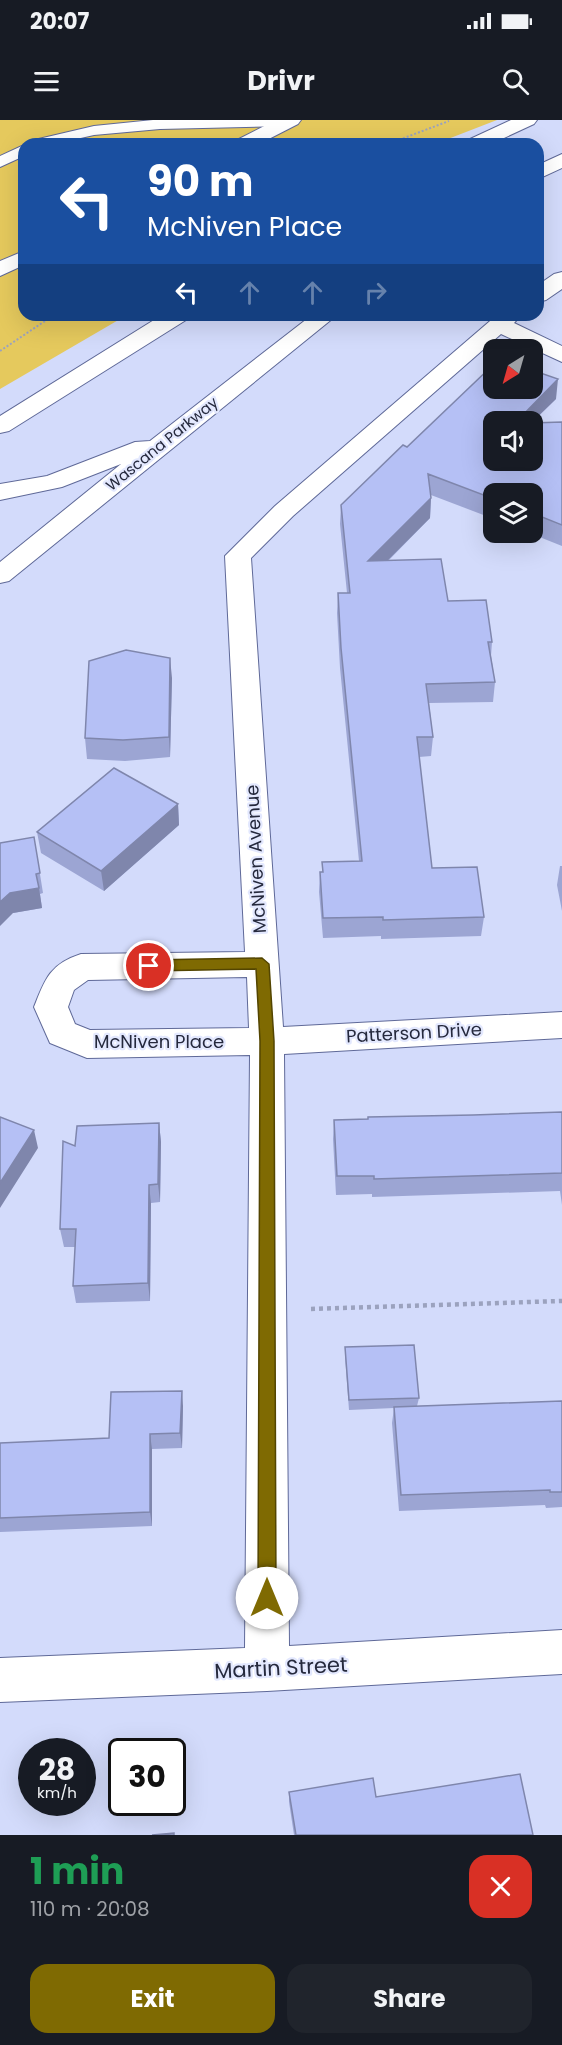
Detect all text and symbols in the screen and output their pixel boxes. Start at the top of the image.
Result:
text: 20:07 [30,6,89,37]
text: Drivr [247,62,315,99]
icon: menu [30,65,63,98]
icon: search [499,65,532,98]
text: 90 m [147,152,254,211]
icon: left [48,162,126,240]
text: McNiven Place [147,208,342,245]
icon: left [170,276,203,309]
icon: ahead [233,276,266,309]
icon: ahead [296,276,329,309]
icon: right [359,276,392,309]
north arrow [483,339,543,399]
map controls [483,339,543,543]
street label: Wascana Parkway [101,391,223,495]
button: sound [483,411,543,471]
button: layers [483,483,543,543]
street label: McNiven Avenue [239,784,272,934]
pin [123,940,174,991]
icon: arrive [132,949,165,982]
street label: Patterson Drive [345,1016,483,1049]
street label: McNiven Place [94,1029,224,1054]
position arrow [235,1566,299,1630]
street label: Martin Street [214,1650,348,1685]
speed limit sign: 30 [108,1738,186,1816]
text: 28 [39,1748,75,1791]
text: km/h [37,1782,77,1803]
text: 1 min [30,1846,124,1897]
button: close [469,1855,532,1918]
text: 110 m · 20:08 [30,1895,150,1923]
button: Exit [30,1964,275,2033]
button: Share [287,1964,532,2033]

